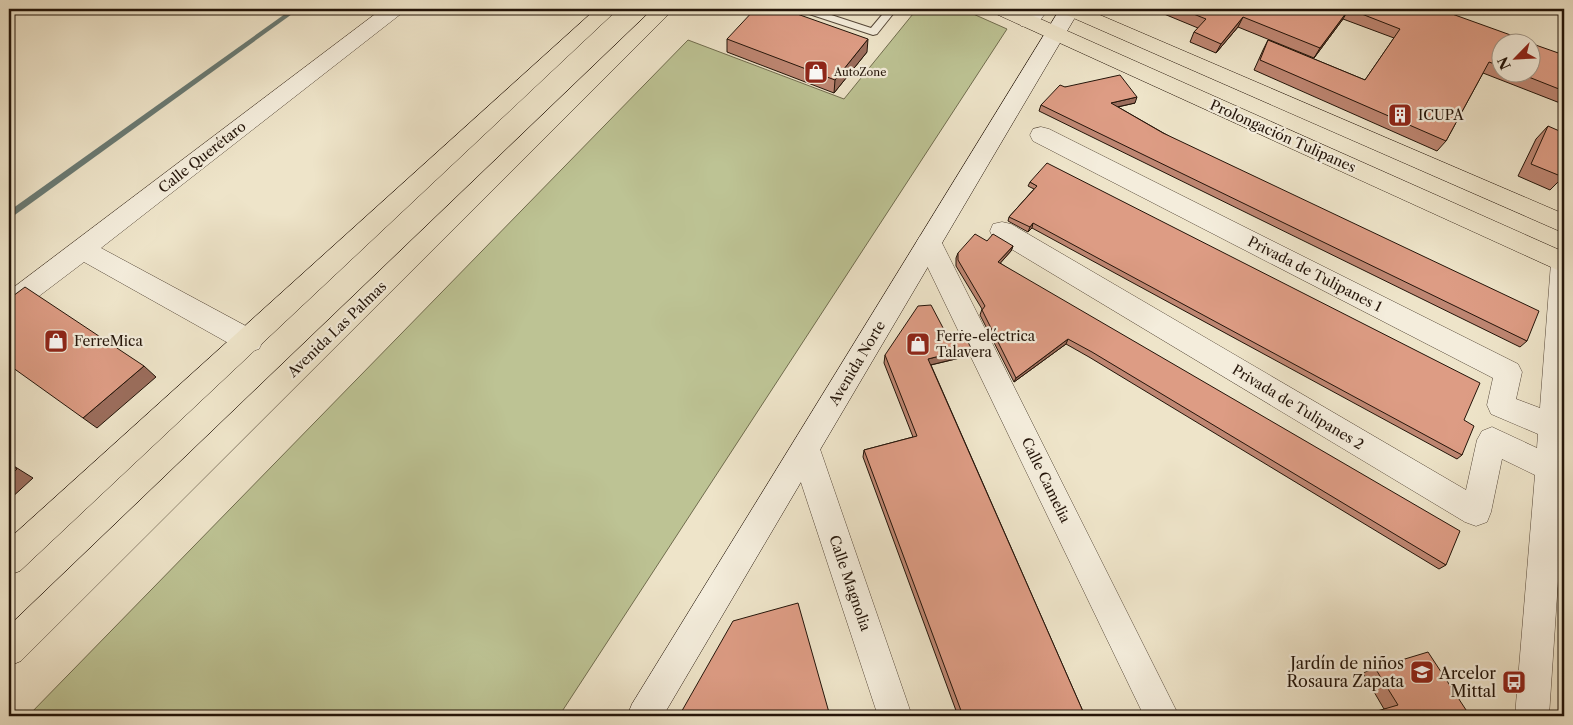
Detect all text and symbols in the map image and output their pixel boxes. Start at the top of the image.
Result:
north arrow [1490,32,1540,82]
text: N [1493,54,1515,73]
shop icon: AutoZone [803,59,829,85]
place label: AutoZone [833,65,886,79]
street label: Prolongación Tulipanes [1207,96,1359,176]
building icon: ICUPA [1387,102,1413,128]
place label: ICUPA [1418,106,1464,124]
street label: Calle Querétaro [155,117,249,197]
street label: Privada de Tulipanes 1 [1245,232,1385,316]
street label: Avenida Las Palmas [283,277,390,382]
street label: Avenida Norte [824,317,889,409]
place label: Ferre-eléctrica Talavera [936,327,1036,361]
shop icon: FerreMica [43,328,69,354]
shop icon: Ferre-eléctrica Talavera [905,331,931,357]
place label: FerreMica [74,332,143,350]
street label: Privada de Tulipanes 2 [1229,361,1367,453]
street label: Calle Camelia [1018,434,1075,526]
street label: Calle Magnolia [825,533,875,634]
place label: Jardín de niños Rosaura Zapata [1287,653,1405,691]
school or university icon: Jardín de niños Rosaura Zapata [1409,659,1435,685]
place label: Arcelor Mittal [1438,663,1496,701]
bus stop icon: Arcelor Mittal [1501,669,1527,695]

